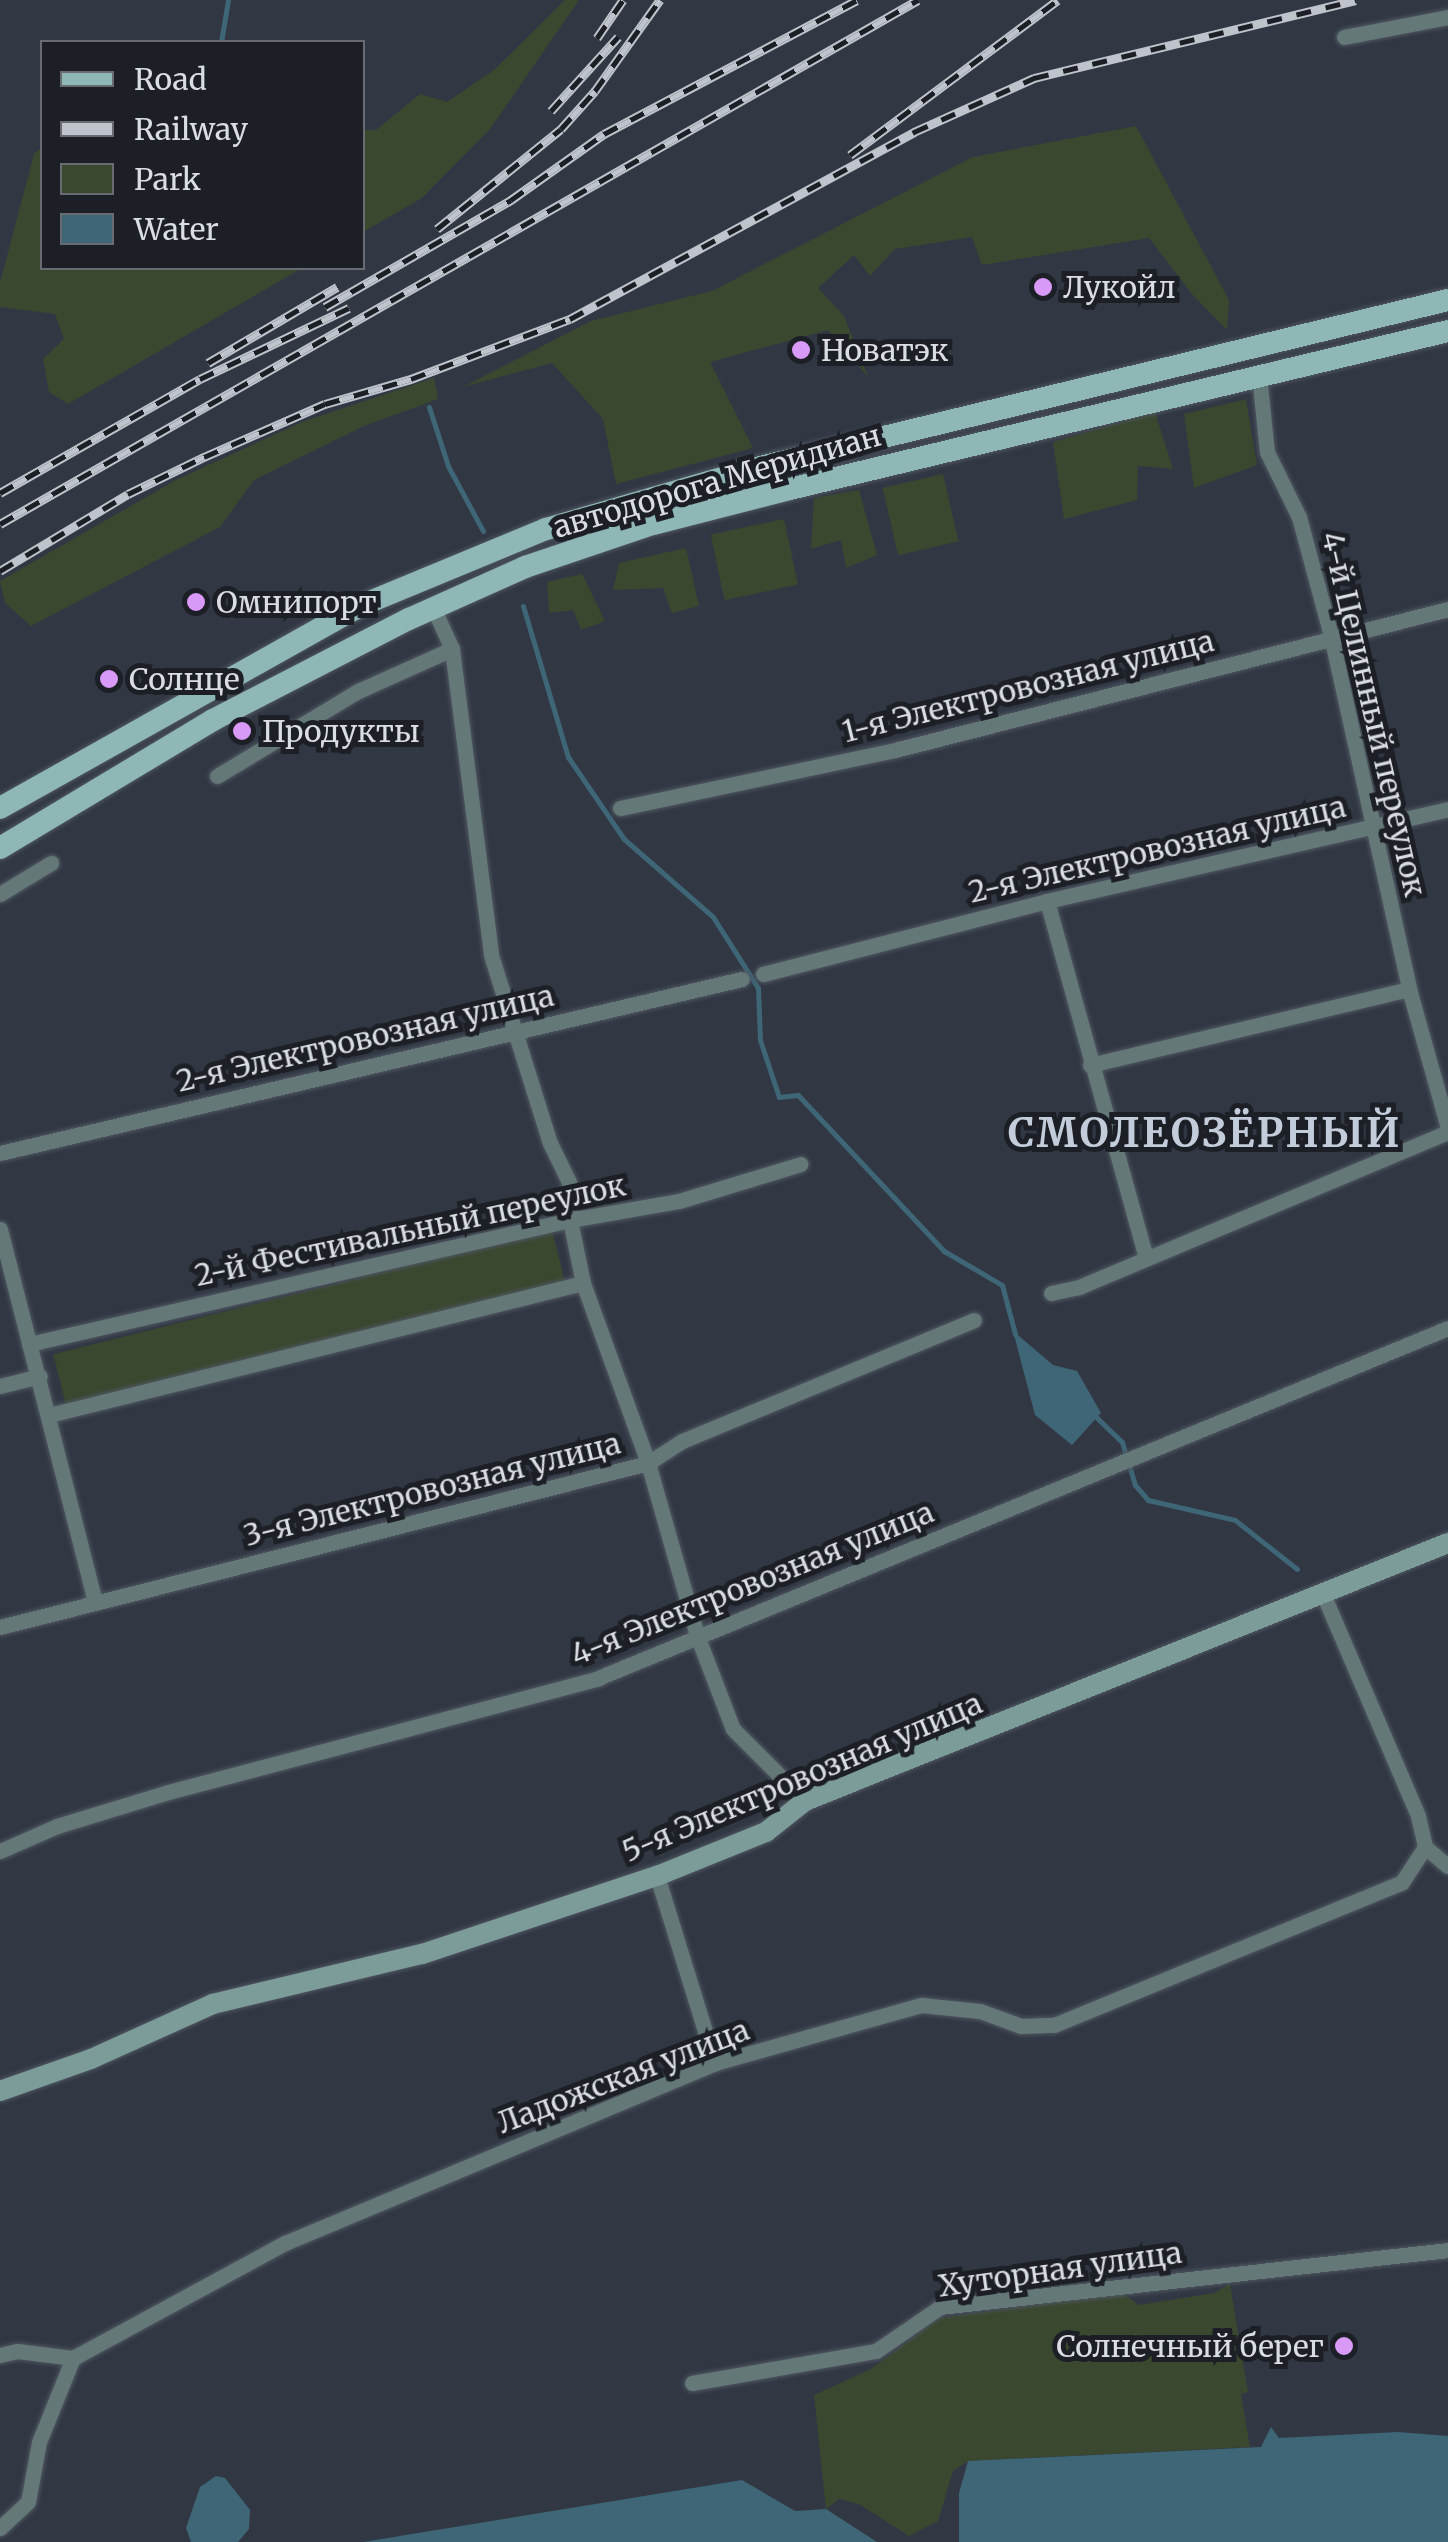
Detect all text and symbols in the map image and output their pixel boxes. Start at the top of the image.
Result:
legend [40,40,365,270]
text: Road [134,60,207,98]
text: Railway [134,110,248,148]
text: Park [134,160,201,198]
text: Water [134,210,219,248]
place label: Лукойл [1063,269,1176,305]
marker: Лукойл [1032,276,1054,298]
place label: Новатэк [821,332,948,368]
marker: Новатэк [790,339,812,361]
street label: автодорога Меридиан [549,417,885,545]
street label: 4-й Целинный переулок [1314,528,1434,900]
place label: Омнипорт [216,584,377,620]
marker: Омнипорт [185,591,207,613]
street label: 1-я Электровозная улица [838,622,1218,750]
place label: Солнце [129,661,240,697]
marker: Солнце [98,668,120,690]
place label: Продукты [262,713,420,749]
marker: Продукты [231,720,253,742]
street label: 2-я Электровозная улица [965,788,1349,910]
street label: 2-я Электровозная улица [173,977,557,1099]
district label: СМОЛЕОЗЁРНЫЙ [1008,1109,1402,1157]
street label: 2-й Фестивальный переулок [191,1167,629,1293]
street label: 3-я Электровозная улица [240,1425,624,1553]
street label: 4-я Электровозная улица [565,1494,939,1672]
street label: 5-я Электровозная улица [617,1685,987,1869]
street label: Ладожская улица [492,2011,754,2141]
street label: Хуторная улица [936,2234,1184,2304]
place label: Солнечный берег [1056,2328,1324,2364]
marker: Солнечный берег [1333,2335,1355,2357]

